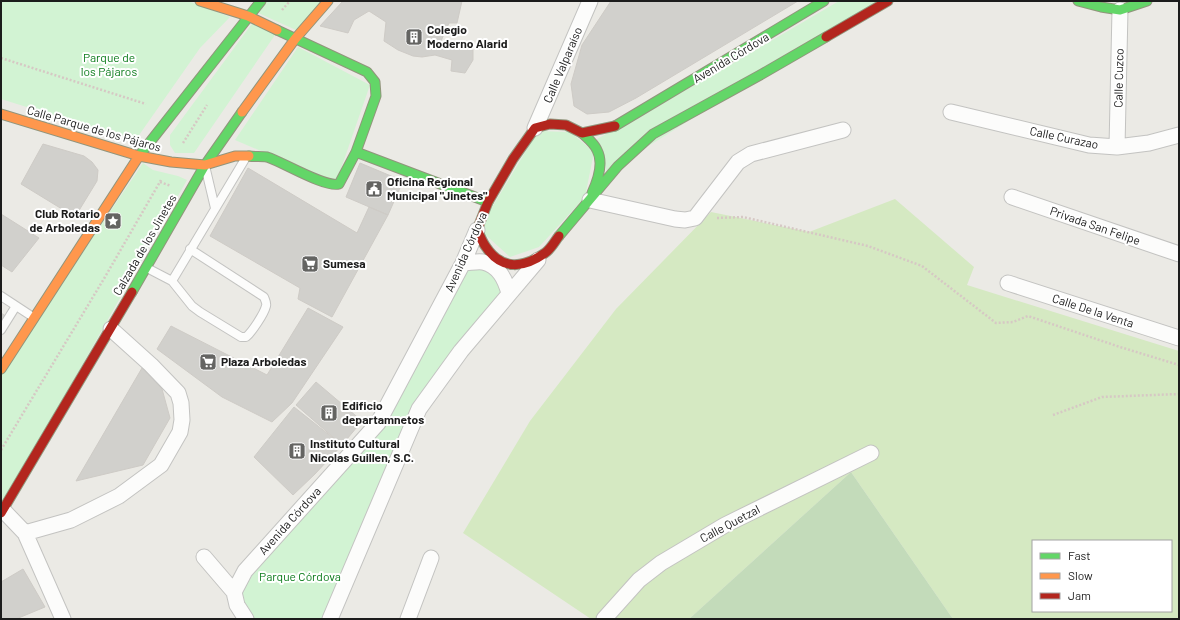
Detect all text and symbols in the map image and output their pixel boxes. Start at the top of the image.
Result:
place label: Colegio Moderno Alarid [427,22,508,50]
street label: Calle Valparaíso [540,25,584,105]
building icon: Colegio Moderno Alarid [404,27,424,47]
street label: Avenida Córdova [690,29,771,85]
street label: Calle Cuzco [1110,48,1126,108]
park label: Parque de los Pájaros [81,50,137,78]
street label: Calle Parque de los Pájaros [26,102,163,154]
street label: Calle Curazao [1029,123,1100,151]
place label: Oficina Regional Municipal "Jinetes" [387,174,488,202]
public building icon: Oficina Regional Municipal "Jinetes" [364,179,384,199]
street label: Calzada de los Jinetes [109,191,179,298]
street label: Privada San Felipe [1048,203,1142,247]
place label: Club Rotario de Arboledas [30,206,100,234]
street label: Avenida Córdova [441,209,489,294]
place icon: Club Rotario de Arboledas [103,211,123,231]
supermarket icon: Sumesa [300,254,320,274]
place label: Sumesa [323,256,366,270]
street label: Calle De la Venta [1051,290,1136,330]
supermarket icon: Plaza Arboledas [198,352,218,372]
place label: Plaza Arboledas [221,354,306,368]
place label: Edificio departamnetos [342,398,424,426]
building icon: Edificio departamnetos [319,403,339,423]
place label: Instituto Cultural Nicolas Guillen, S.C. [310,436,414,464]
building icon: Instituto Cultural Nicolas Guillen, S.C. [287,441,307,461]
street label: Avenida Córdova [255,484,323,557]
street label: Calle Quetzal [697,501,762,545]
legend [1032,540,1172,612]
text: Fast [1068,548,1091,562]
text: Slow [1068,568,1093,582]
park label: Parque Córdova [259,569,341,583]
text: Jam [1068,588,1091,602]

